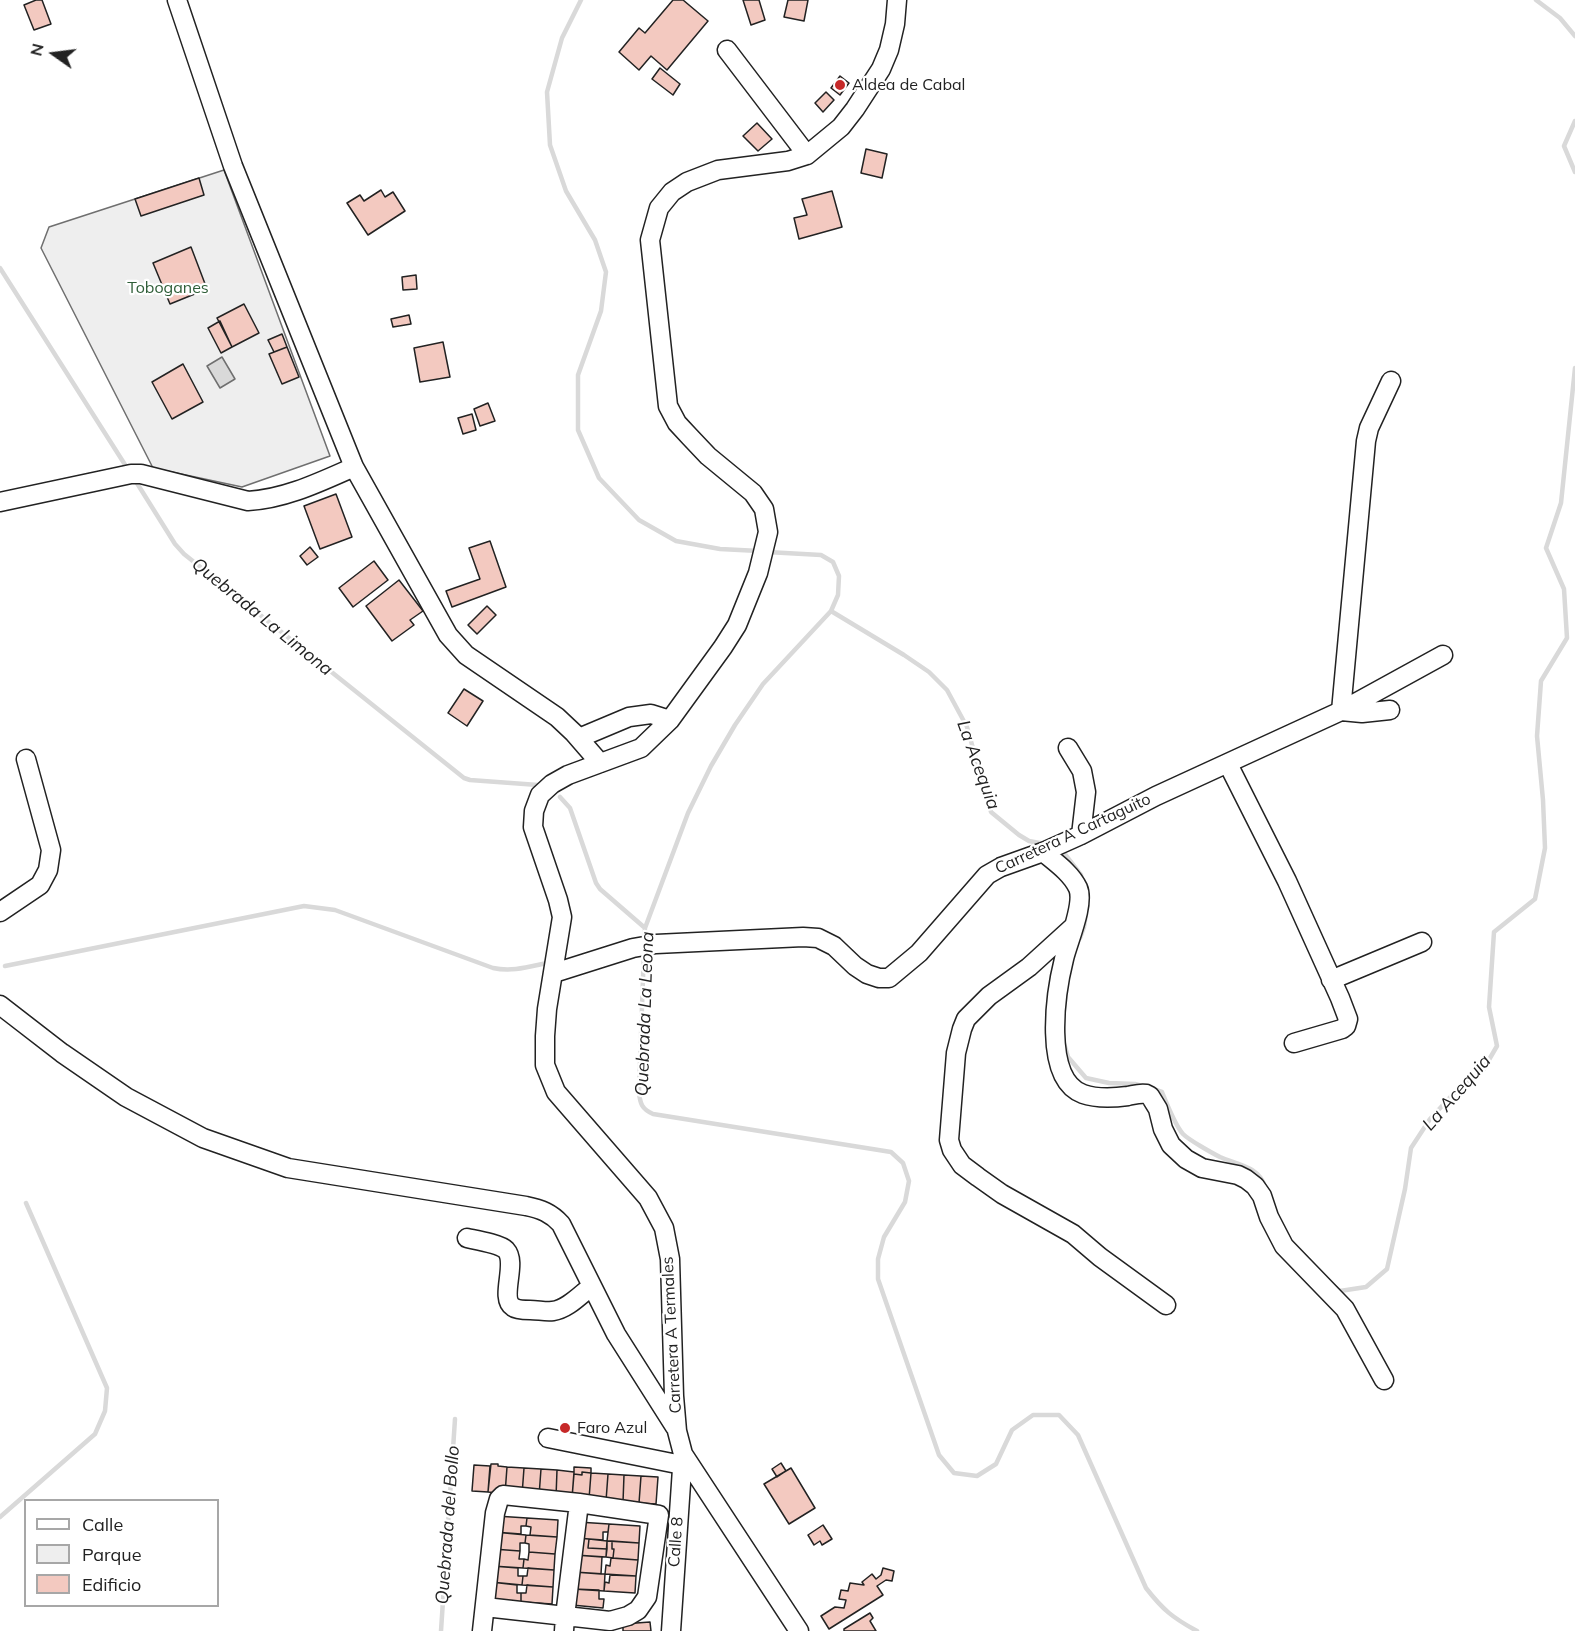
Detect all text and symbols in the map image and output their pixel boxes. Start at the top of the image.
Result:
north arrow [24,24,84,84]
text: N [25,41,48,58]
place label: Aldea de Cabal [852,75,965,95]
marker: Aldea de Cabal [833,78,847,92]
park label: Toboganes [127,278,209,298]
water label: Quebrada La Limona [187,553,337,681]
water label: La Acequia [952,717,1004,813]
street label: Carretera A Cartaguito [992,790,1154,878]
water label: Quebrada La Leona [631,931,659,1097]
water label: La Acequia [1418,1051,1496,1135]
street label: Carretera A Termales [658,1256,686,1414]
place label: Faro Azul [577,1418,647,1438]
marker: Faro Azul [558,1421,572,1435]
water label: Quebrada del Bollo [432,1445,464,1605]
legend [24,1499,219,1607]
text: Calle [82,1513,123,1536]
street label: Calle 8 [665,1516,687,1568]
text: Parque [82,1543,141,1566]
text: Edificio [82,1573,141,1596]

